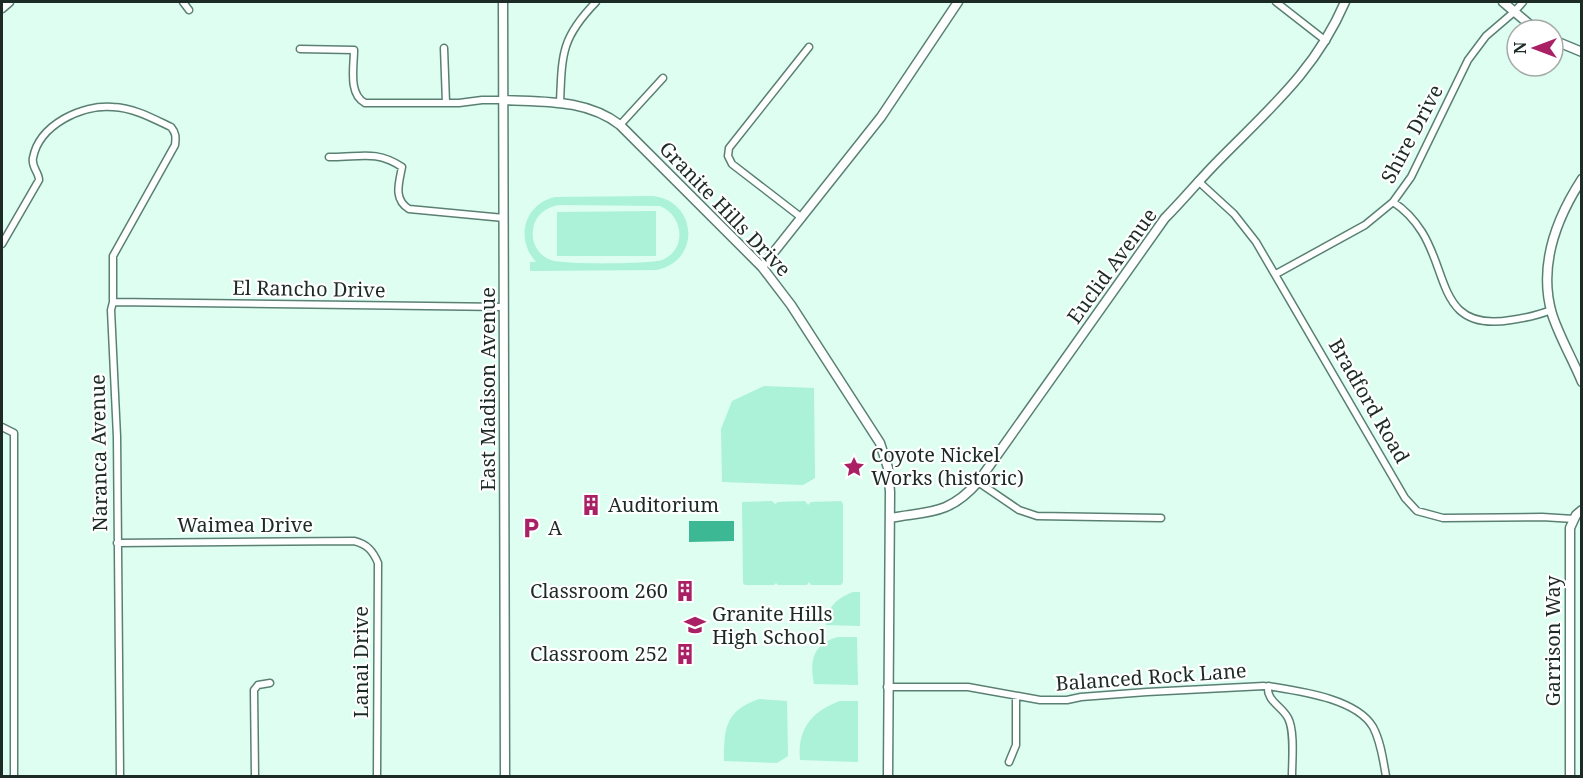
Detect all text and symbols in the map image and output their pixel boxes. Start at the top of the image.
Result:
north arrow [1505,18,1565,78]
text: N [1509,41,1531,54]
street label: Shire Drive [1374,80,1449,188]
street label: Granite Hills Drive [654,135,797,282]
street label: Euclid Avenue [1061,203,1163,329]
street label: El Rancho Drive [232,274,386,303]
street label: East Madison Avenue [474,287,501,491]
street label: Bradford Road [1323,334,1416,468]
street label: Naranca Avenue [84,374,113,532]
place label: Coyote Nickel Works (historic) [871,441,1024,491]
place icon: Coyote Nickel Works (historic) [842,455,866,479]
place label: Auditorium [608,491,719,518]
building icon: Auditorium [579,493,603,517]
street label: Waimea Drive [177,511,313,538]
place label: A [548,514,563,541]
parking icon: A [519,516,543,540]
street label: Garrison Way [1539,575,1566,707]
place label: Classroom 260 [530,577,668,604]
building icon: Classroom 260 [673,579,697,603]
place label: Granite Hills High School [712,600,832,650]
street label: Lanai Drive [347,606,374,718]
school or university icon: Granite Hills High School [683,613,707,637]
place label: Classroom 252 [530,640,668,667]
building icon: Classroom 252 [673,642,697,666]
street label: Balanced Rock Lane [1055,656,1247,697]

